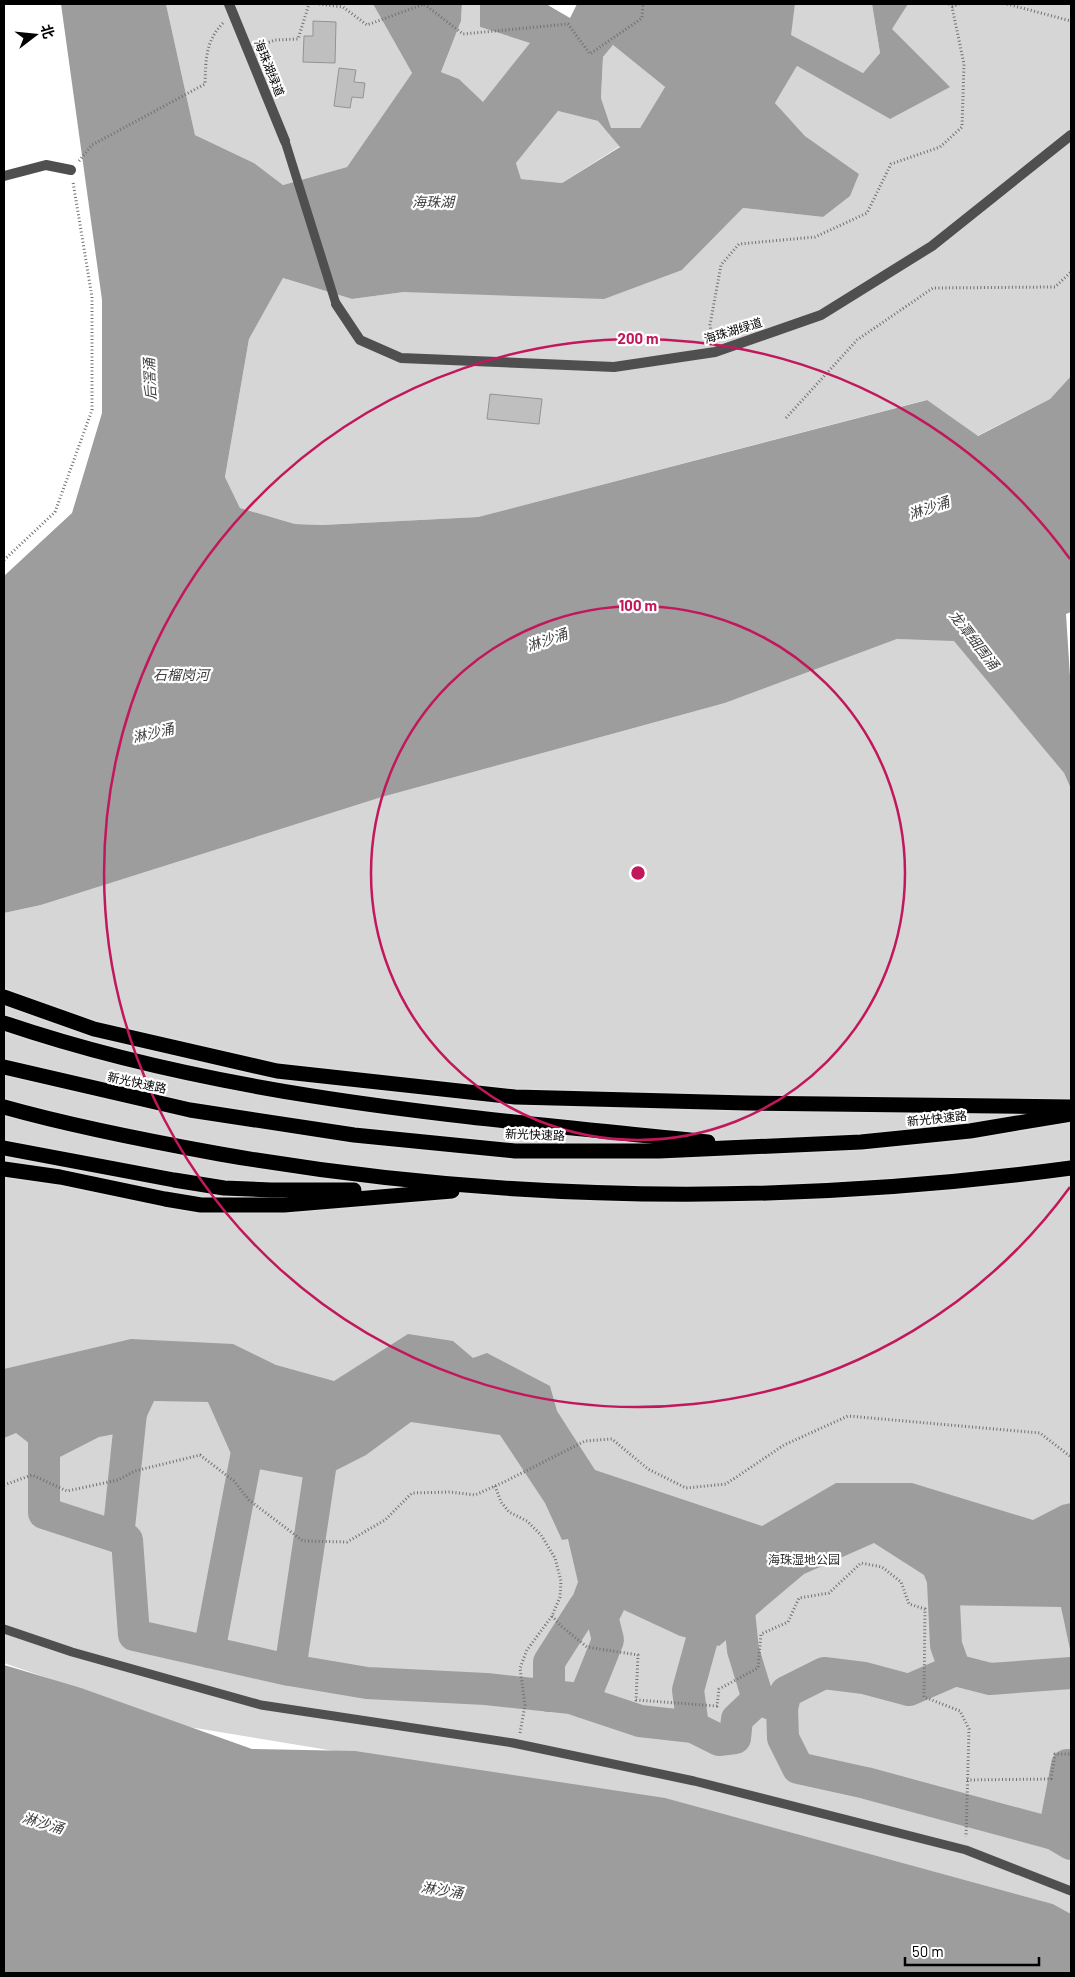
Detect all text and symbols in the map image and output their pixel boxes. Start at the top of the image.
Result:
north arrow [10,10,60,60]
text: 北 [38,22,58,40]
street label: 海珠湖绿道 [252,37,288,98]
water label: 海珠湖 [412,193,456,210]
street label: 海珠湖绿道 [702,315,763,346]
text: 200 m [617,329,659,347]
water label: 后滘涌 [140,356,159,400]
water label: 淋沙涌 [906,492,953,522]
text: 100 m [619,596,657,614]
water label: 龙潭细围涌 [946,607,1004,674]
water label: 淋沙涌 [524,624,571,654]
water label: 石榴岗河 [153,666,212,683]
water label: 淋沙涌 [131,719,177,746]
centre of rings [629,864,647,882]
street label: 新光快速路 [106,1069,168,1095]
street label: 新光快速路 [906,1108,967,1128]
street label: 新光快速路 [505,1126,565,1142]
park label: 海珠湿地公园 [768,1552,840,1566]
water label: 淋沙涌 [21,1808,68,1837]
water label: 淋沙涌 [420,1878,466,1901]
scale bar [905,1934,1039,1966]
text: 50 m [912,1942,944,1960]

